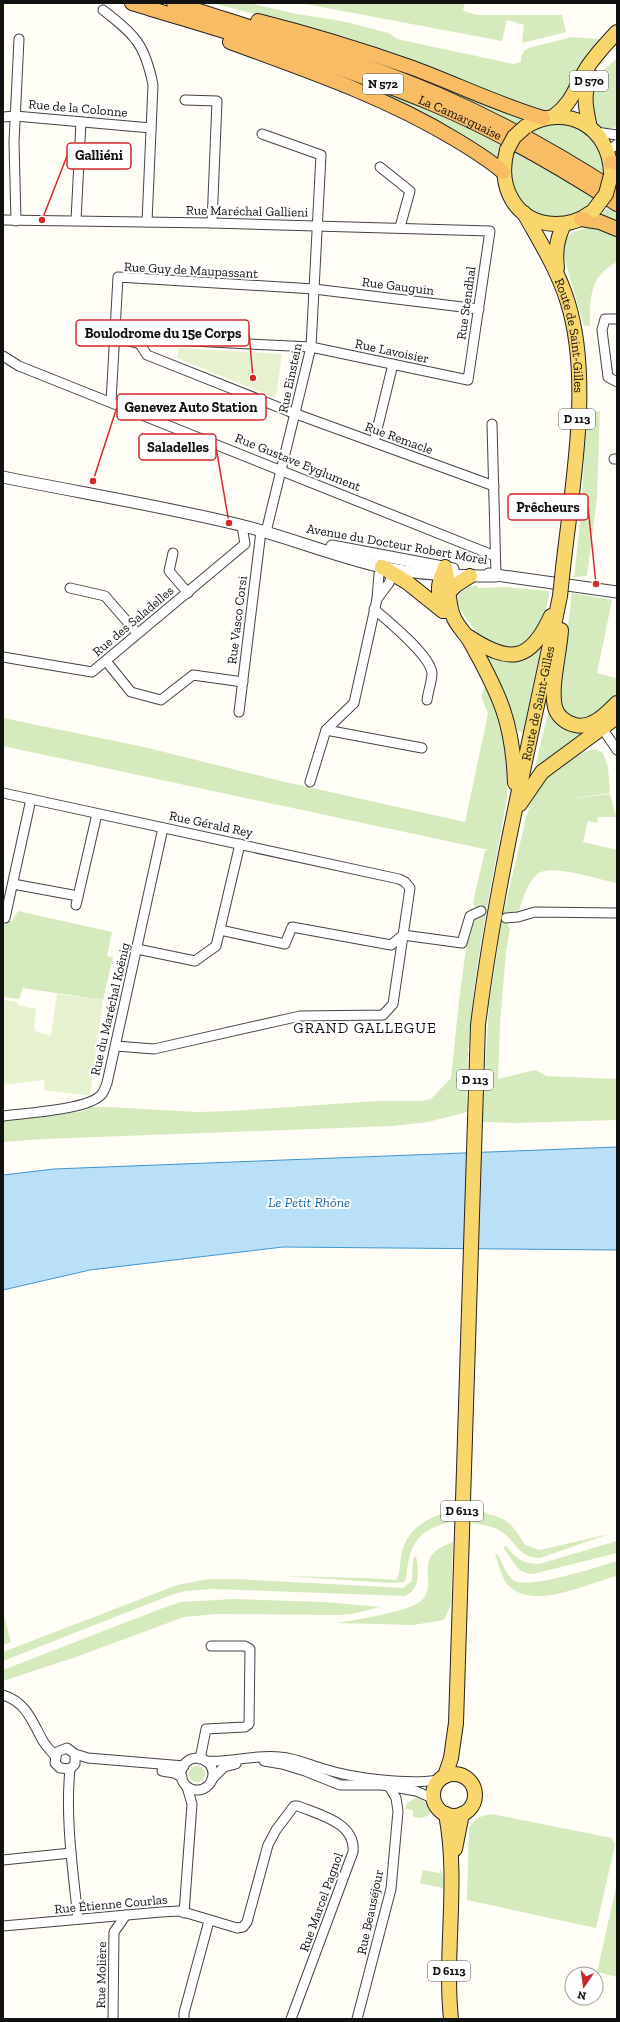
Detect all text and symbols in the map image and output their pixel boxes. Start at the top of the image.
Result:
road number: D 570 [570,71,608,91]
road number: N 572 [363,74,403,94]
street label: La Camarguaise [417,91,505,143]
street label: Rue de la Colonne [28,96,128,120]
callout: Galliéni [67,143,131,169]
text: Galliéni [75,147,123,164]
street label: Rue Maréchal Gallieni [186,202,309,220]
street label: Rue Guy de Maupassant [124,259,259,281]
street label: Rue Stendhal [453,265,479,341]
street label: Rue Gauguin [361,274,435,298]
street label: Route de Saint-Gilles [552,276,587,393]
callout: Boulodrome du 15e Corps [76,320,249,346]
text: Boulodrome du 15e Corps [85,325,242,342]
street label: Rue Lavoisier [354,336,430,366]
street label: Rue Einstein [275,341,305,414]
callout: Genevez Auto Station [117,394,266,420]
text: Genevez Auto Station [125,399,258,416]
road number: D 113 [559,409,595,429]
street label: Rue Remacle [363,419,435,457]
street label: Rue Gustave Eyglument [233,430,363,494]
callout: Saladelles [139,434,216,460]
text: Saladelles [147,439,210,456]
callout: Prêcheurs [508,494,588,520]
text: Prêcheurs [516,499,580,516]
street label: Avenue du Docteur Robert Morel [305,521,489,567]
street label: Rue Vasco Corsi [224,575,250,665]
street label: Rue des Saladelles [89,583,177,659]
street label: Route de Saint-Gilles [518,644,557,762]
street label: Rue Gérald Rey [168,808,255,840]
street label: Rue du Maréchal Koënig [87,941,133,1077]
district label: GRAND GALLEGUE [293,1019,437,1037]
road number: D 113 [457,1070,493,1090]
water label: Le Petit Rhône [268,1194,350,1211]
road number: D 6113 [441,1501,483,1521]
street label: Rue Marcel Pagnol [296,1850,346,1954]
street label: Rue Beauséjour [354,1868,387,1956]
street label: Rue Étienne Courlas [54,1892,169,1916]
street label: Rue Molière [93,1941,109,2009]
road number: D 6113 [428,1961,470,1981]
north arrow [564,1966,604,2006]
text: N [576,1988,587,2003]

